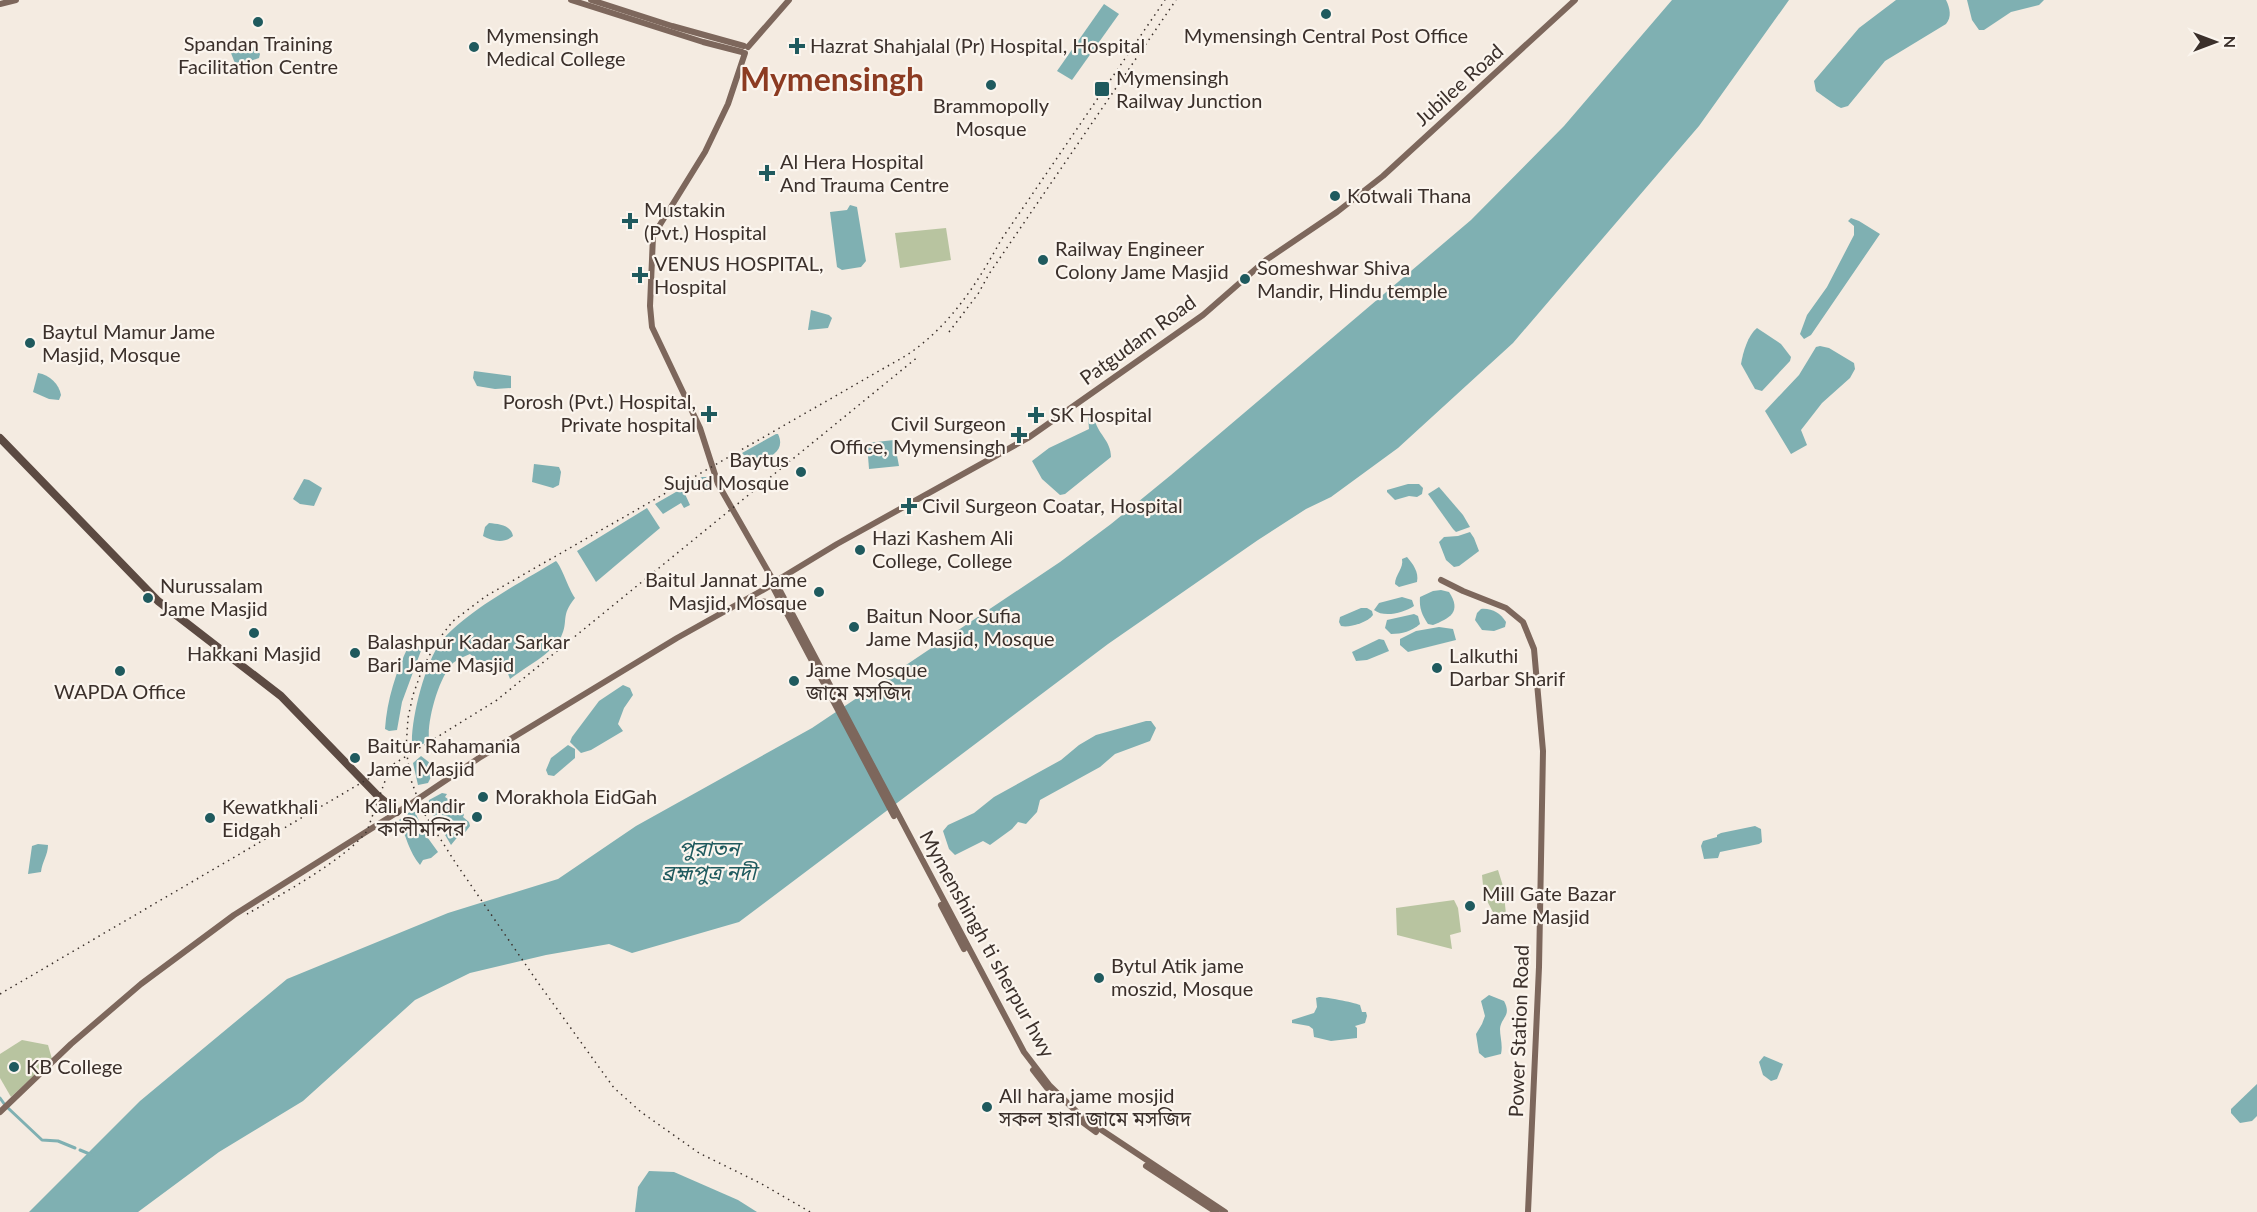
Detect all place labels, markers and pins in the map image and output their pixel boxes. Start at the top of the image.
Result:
marker: Mymensingh Central Post Office [1319,7,1333,21]
marker: Spandan Training Facilitation Centre [251,15,265,29]
place label: Mymensingh Medical College [486,23,625,70]
place label: Mymensingh Central Post Office [1184,23,1468,47]
place label: Spandan Training Facilitation Centre [178,31,338,78]
place label: Hazrat Shahjalal (Pr) Hospital, Hospital [810,33,1145,57]
marker: Hazrat Shahjalal (Pr) Hospital, Hospital [788,37,806,55]
marker: Mymensingh Medical College [467,40,481,54]
place label: Mymensingh Railway Junction [1116,65,1262,112]
marker: Brammopolly Mosque [984,78,998,92]
marker: Mymensingh Railway Junction [1093,80,1111,98]
place label: Brammopolly Mosque [933,93,1050,140]
place label: Al Hera Hospital And Trauma Centre [780,149,949,196]
marker: Al Hera Hospital And Trauma Centre [758,164,776,182]
place label: Kotwali Thana [1347,183,1471,207]
marker: Kotwali Thana [1328,189,1342,203]
place label: Mustakin (Pvt.) Hospital [644,197,767,244]
marker: Mustakin (Pvt.) Hospital [621,212,639,230]
place label: Railway Engineer Colony Jame Masjid [1055,236,1229,283]
place label: VENUS HOSPITAL, Hospital [654,251,824,298]
marker: Railway Engineer Colony Jame Masjid [1036,253,1050,267]
place label: Someshwar Shiva Mandir, Hindu temple [1257,255,1448,302]
marker: VENUS HOSPITAL, Hospital [631,266,649,284]
marker: Someshwar Shiva Mandir, Hindu temple [1238,272,1252,286]
place label: Baytul Mamur Jame Masjid, Mosque [42,319,215,366]
marker: Baytul Mamur Jame Masjid, Mosque [23,336,37,350]
place label: Porosh (Pvt.) Hospital, Private hospital [503,389,696,436]
place label: SK Hospital [1050,402,1152,426]
marker: Porosh (Pvt.) Hospital, Private hospital [700,405,718,423]
marker: SK Hospital [1027,406,1045,424]
place label: Civil Surgeon Office, Mymensingh [830,411,1006,458]
marker: Civil Surgeon Office, Mymensingh [1010,426,1028,444]
place label: Baytus Sujud Mosque [664,447,789,494]
marker: Baytus Sujud Mosque [794,465,808,479]
place label: Civil Surgeon Coatar, Hospital [922,493,1183,517]
marker: Civil Surgeon Coatar, Hospital [900,497,918,515]
place label: Hazi Kashem Ali College, College [872,525,1013,572]
marker: Hazi Kashem Ali College, College [853,543,867,557]
place label: Baitul Jannat Jame Masjid, Mosque [645,567,807,614]
place label: Nurussalam Jame Masjid [160,573,268,620]
marker: Baitul Jannat Jame Masjid, Mosque [812,585,826,599]
marker: Nurussalam Jame Masjid [141,591,155,605]
place label: Baitun Noor Sufia Jame Masjid, Mosque [866,603,1055,650]
marker: Baitun Noor Sufia Jame Masjid, Mosque [847,620,861,634]
marker: Hakkani Masjid [247,626,261,640]
place label: Balashpur Kadar Sarkar Bari Jame Masjid [367,629,571,676]
place label: Hakkani Masjid [187,641,321,665]
place label: Lalkuthi Darbar Sharif [1449,643,1565,690]
marker: Balashpur Kadar Sarkar Bari Jame Masjid [348,646,362,660]
place label: Jame Mosque জামে মসজিদ [805,657,927,704]
marker: Lalkuthi Darbar Sharif [1430,661,1444,675]
marker: WAPDA Office [113,664,127,678]
marker: Jame Mosque জামে মসজিদ [787,674,801,688]
place label: WAPDA Office [54,679,186,703]
place label: Baitur Rahamania Jame Masjid [367,733,521,780]
marker: Baitur Rahamania Jame Masjid [348,751,362,765]
place label: Morakhola EidGah [495,784,657,808]
marker: Morakhola EidGah [476,790,490,804]
place label: Kali Mandir কালীমন্দির [365,793,466,840]
place label: Kewatkhali Eidgah [222,794,318,841]
marker: Kali Mandir কালীমন্দির [470,810,484,824]
marker: Kewatkhali Eidgah [203,811,217,825]
place label: Mill Gate Bazar Jame Masjid [1482,881,1617,928]
marker: Mill Gate Bazar Jame Masjid [1463,899,1477,913]
place label: Bytul Atik jame moszid, Mosque [1111,953,1253,1000]
marker: Bytul Atik jame moszid, Mosque [1092,971,1106,985]
place label: KB College [26,1054,123,1078]
marker: KB College [7,1060,21,1074]
place label: All hara jame mosjid সকল হারা জামে মসজিদ [998,1083,1192,1130]
marker: All hara jame mosjid সকল হারা জামে মসজিদ [980,1100,994,1114]

